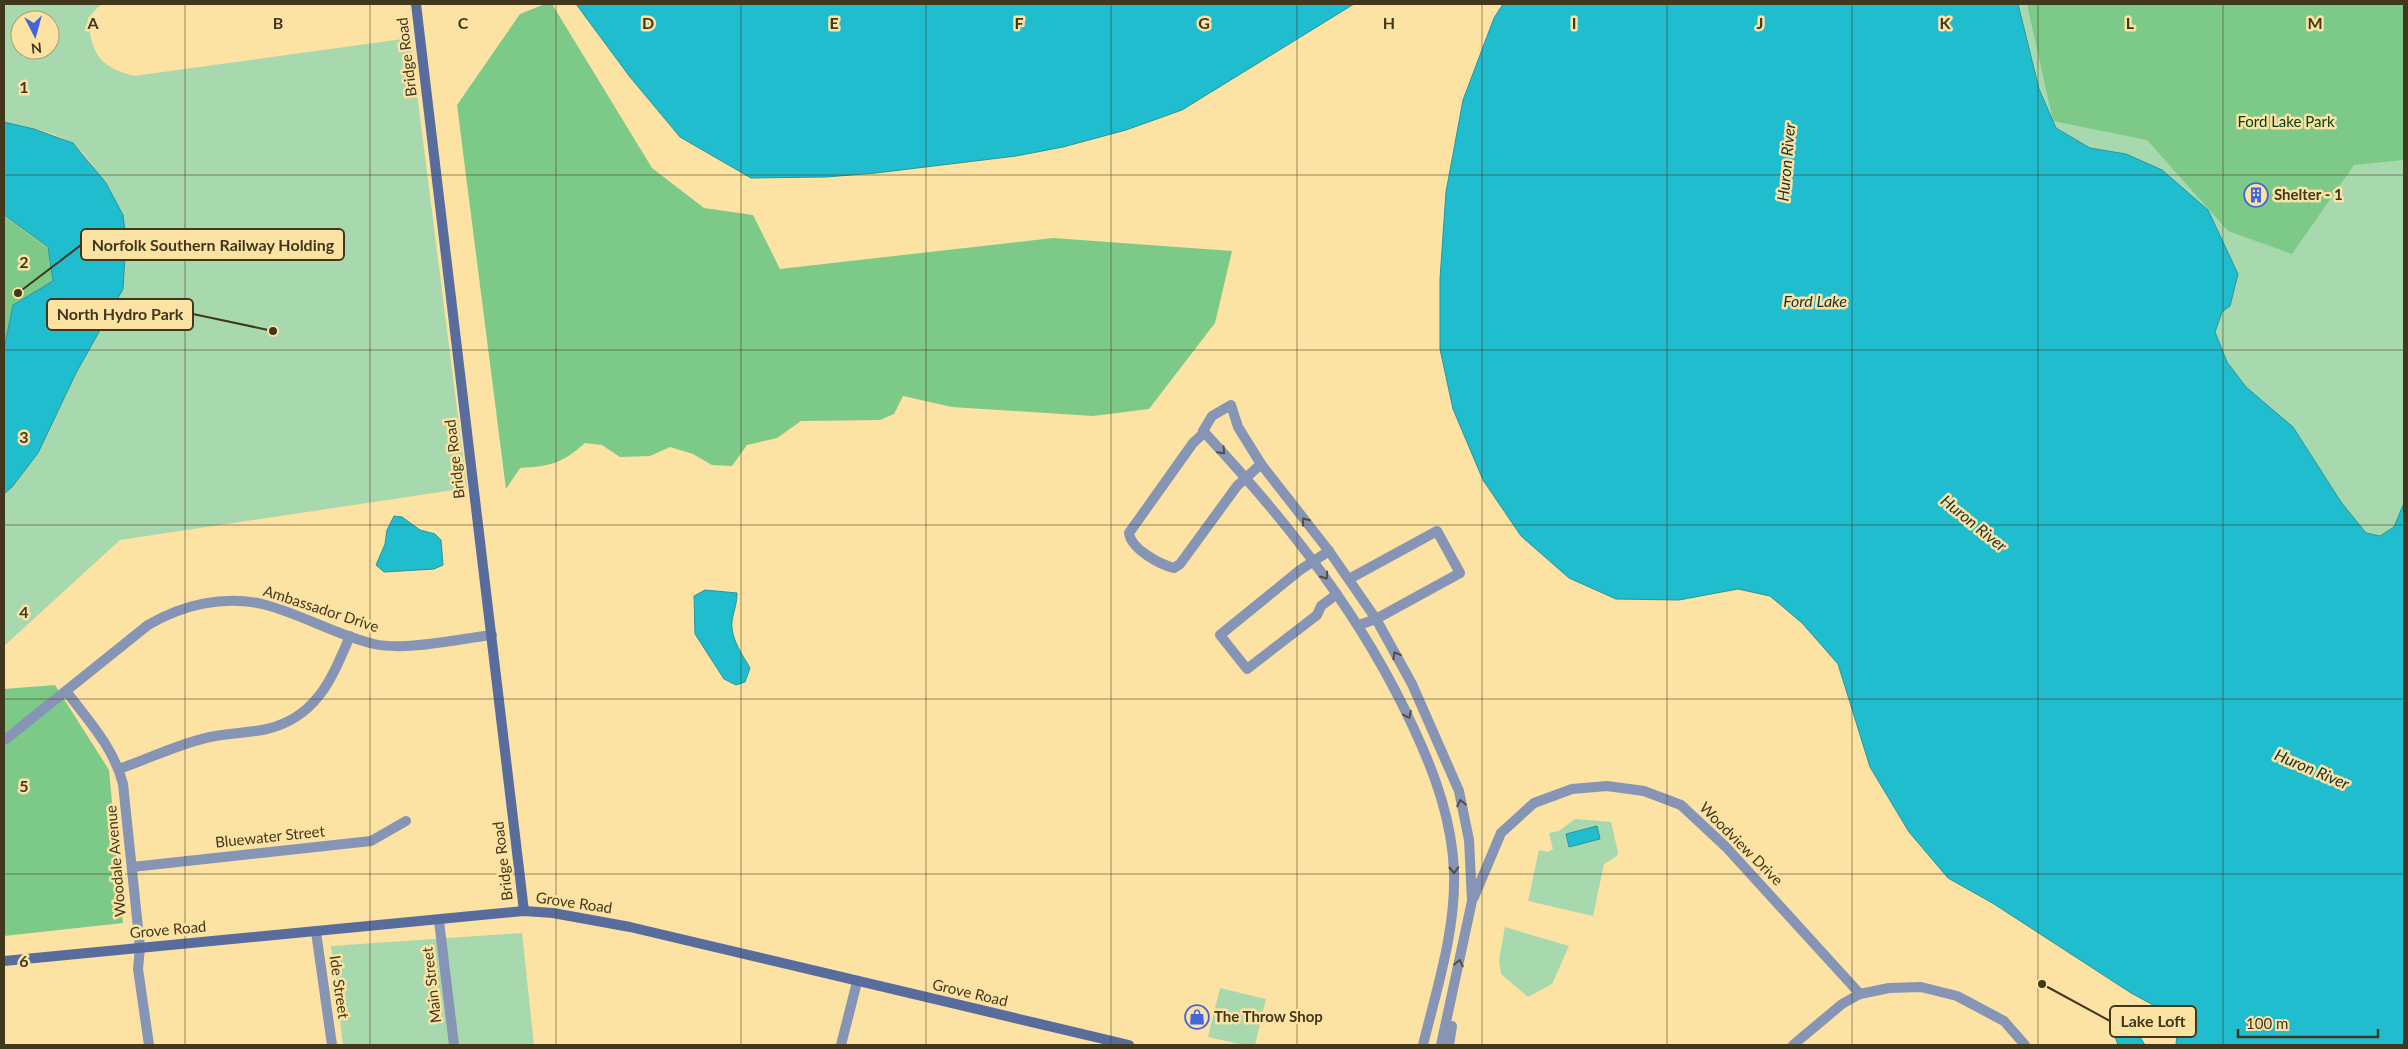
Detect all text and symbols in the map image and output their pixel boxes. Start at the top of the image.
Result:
north arrow [10,10,60,60]
text: A [86,13,99,32]
text: B [273,13,283,32]
text: C [458,13,469,32]
text: D [642,13,654,32]
text: E [829,13,839,32]
text: F [1014,13,1024,32]
text: G [1198,13,1210,32]
text: H [1383,13,1395,32]
text: I [1572,13,1576,32]
text: J [1757,13,1763,32]
text: K [1940,13,1952,32]
text: L [2126,13,2135,32]
text: M [2307,13,2323,32]
street label: Bridge Road [392,16,420,98]
text: N [30,39,43,57]
text: 1 [19,77,29,96]
park label: Ford Lake Park [2237,112,2335,130]
water label: Huron River [1773,121,1798,202]
building icon: Shelter - 1 [2243,182,2269,208]
place label: Shelter - 1 [2274,185,2343,203]
callout: Norfolk Southern Railway Holding [81,229,344,260]
text: Norfolk Southern Railway Holding [92,235,335,254]
text: 2 [19,252,29,271]
water label: Ford Lake [1783,291,1847,310]
callout: North Hydro Park [47,299,193,330]
text: North Hydro Park [57,304,184,323]
street label: Bridge Road [440,418,468,500]
text: 3 [19,427,29,446]
one-way arrow [1216,445,1225,454]
water label: Huron River [1938,490,2011,555]
one-way arrow [1302,517,1311,526]
one-way arrow [1319,570,1328,580]
street label: Ambassador Drive [261,581,381,635]
text: 4 [19,602,29,621]
one-way arrow [1392,651,1402,660]
one-way arrow [1402,710,1412,719]
water label: Huron River [2272,744,2353,793]
text: 5 [19,776,29,795]
street label: Woodview Drive [1696,798,1787,889]
one-way arrow [1456,799,1467,808]
street label: Woodale Avenue [101,804,129,918]
street label: Bridge Road [488,820,516,902]
street label: Bluewater Street [214,821,326,851]
one-way arrow [1448,866,1459,874]
street label: Grove Road [535,888,613,916]
street label: Grove Road [129,917,207,941]
street label: Main Street [417,945,445,1024]
text: 6 [19,951,29,970]
street label: Ide Street [327,954,353,1020]
one-way arrow [1453,959,1464,968]
street label: Grove Road [931,975,1010,1009]
shop icon: The Throw Shop [1184,1004,1210,1030]
callout: Lake Loft [2110,1006,2196,1037]
scale bar [2238,1006,2378,1038]
place label: The Throw Shop [1214,1007,1323,1025]
text: Lake Loft [2120,1011,2186,1030]
text: 100 m [2246,1014,2288,1032]

